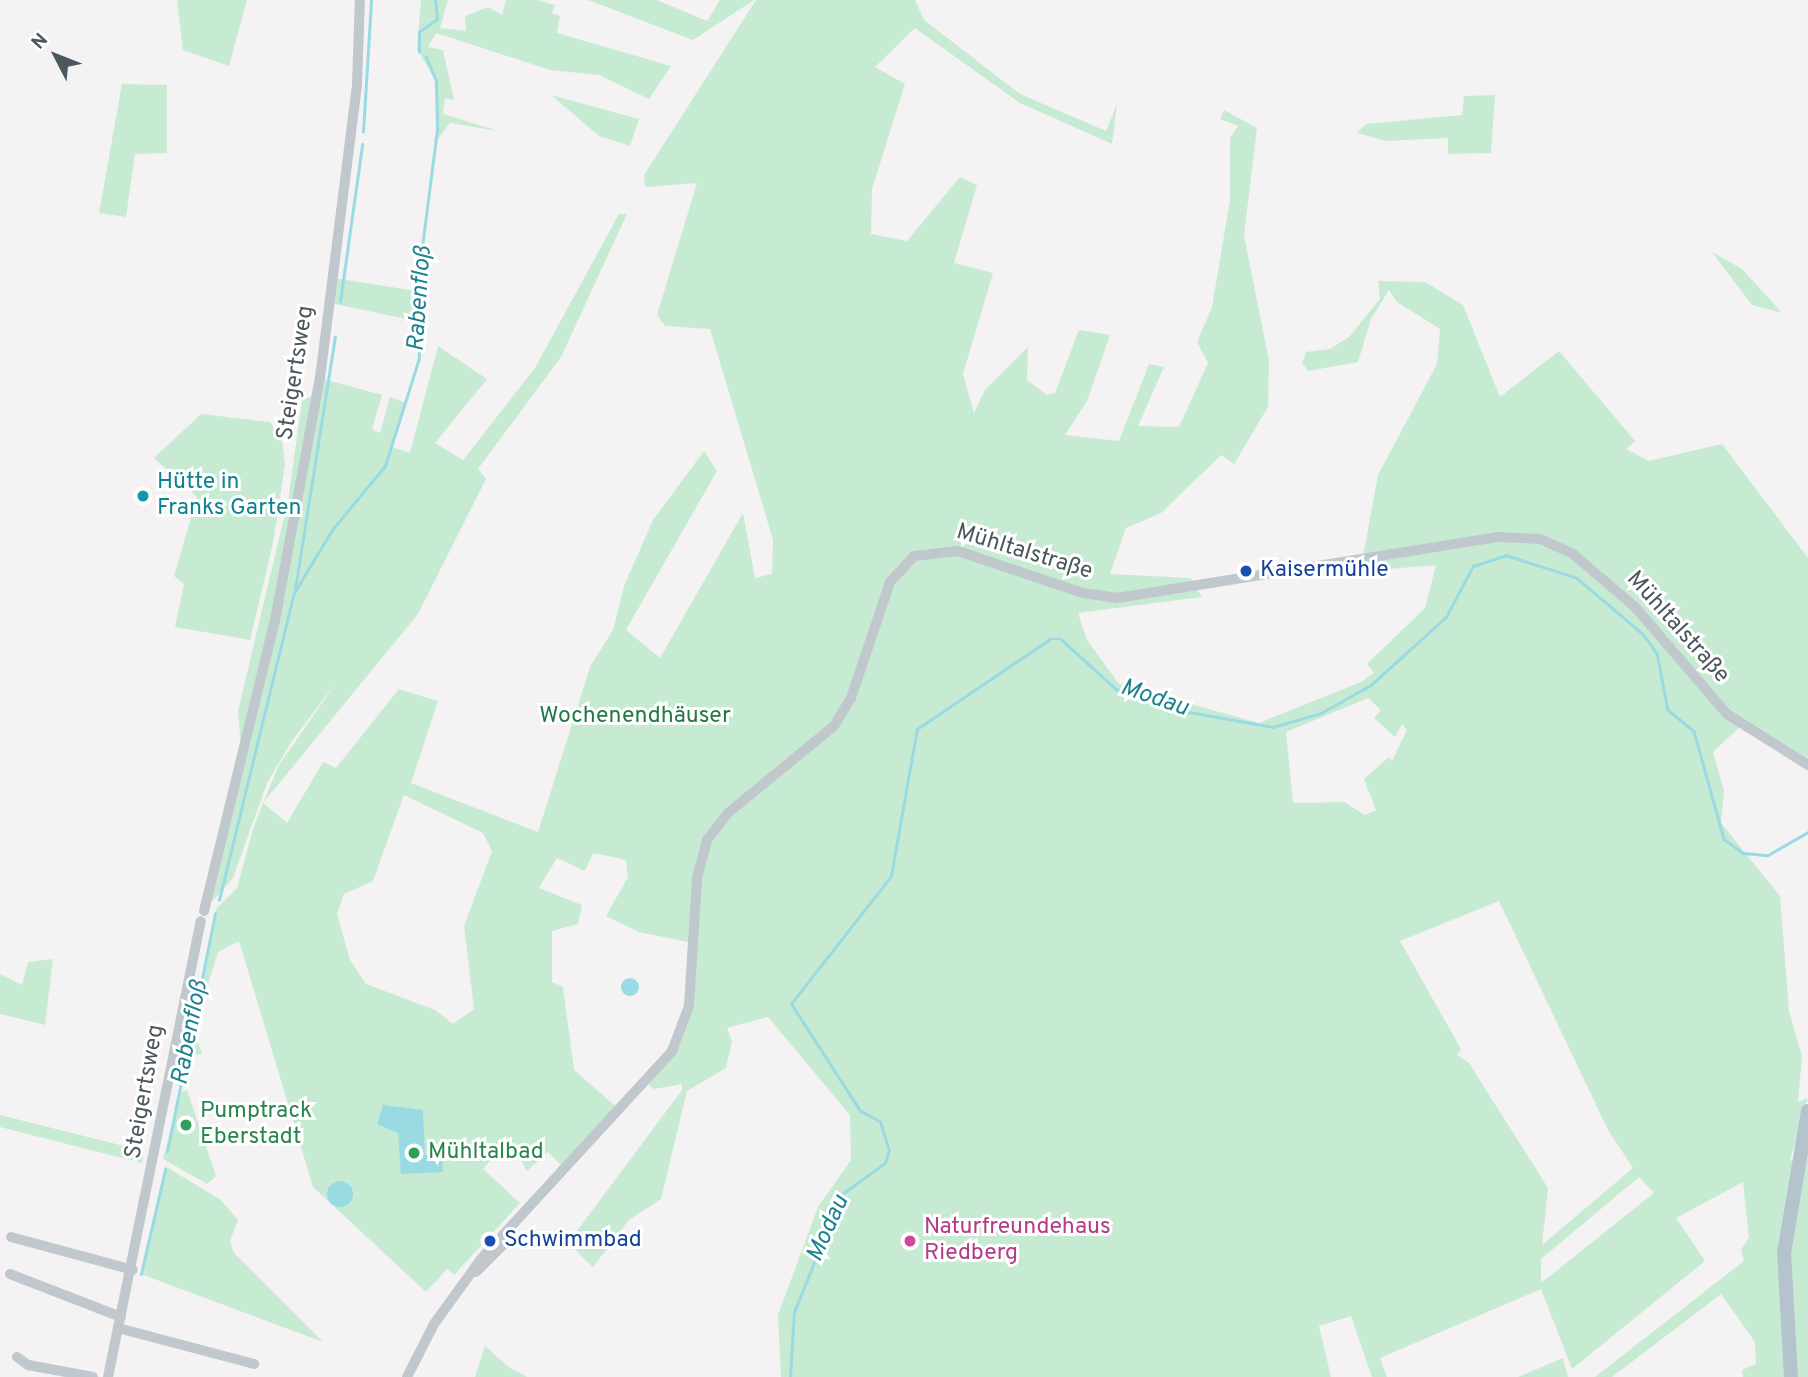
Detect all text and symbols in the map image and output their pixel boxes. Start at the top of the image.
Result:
north arrow [21,21,91,91]
text: N [27,29,54,55]
water label: Rabenfloß [403,245,439,353]
street label: Steigertsweg [273,304,321,442]
place label: Hütte in Franks Garten [157,469,302,523]
marker: Hütte in Franks Garten [135,488,151,504]
street label: Mühltalstraße [953,519,1095,587]
place label: Kaisermühle [1260,557,1389,585]
marker: Kaisermühle [1238,563,1254,579]
street label: Mühltalstraße [1620,566,1734,690]
water label: Modau [1116,674,1192,724]
park label: Wochenendhäuser [539,703,731,731]
water label: Rabenfloß [167,978,215,1088]
street label: Steigertsweg [121,1023,171,1161]
place label: Pumptrack Eberstadt [200,1098,312,1152]
marker: Pumptrack Eberstadt [178,1117,194,1133]
place label: Mühltalbad [428,1139,544,1167]
marker: Mühltalbad [406,1145,422,1161]
water label: Modau [802,1191,856,1267]
place label: Naturfreundehaus Riedberg [924,1214,1111,1268]
place label: Schwimmbad [504,1227,642,1255]
marker: Schwimmbad [482,1233,498,1249]
marker: Naturfreundehaus Riedberg [902,1233,918,1249]

